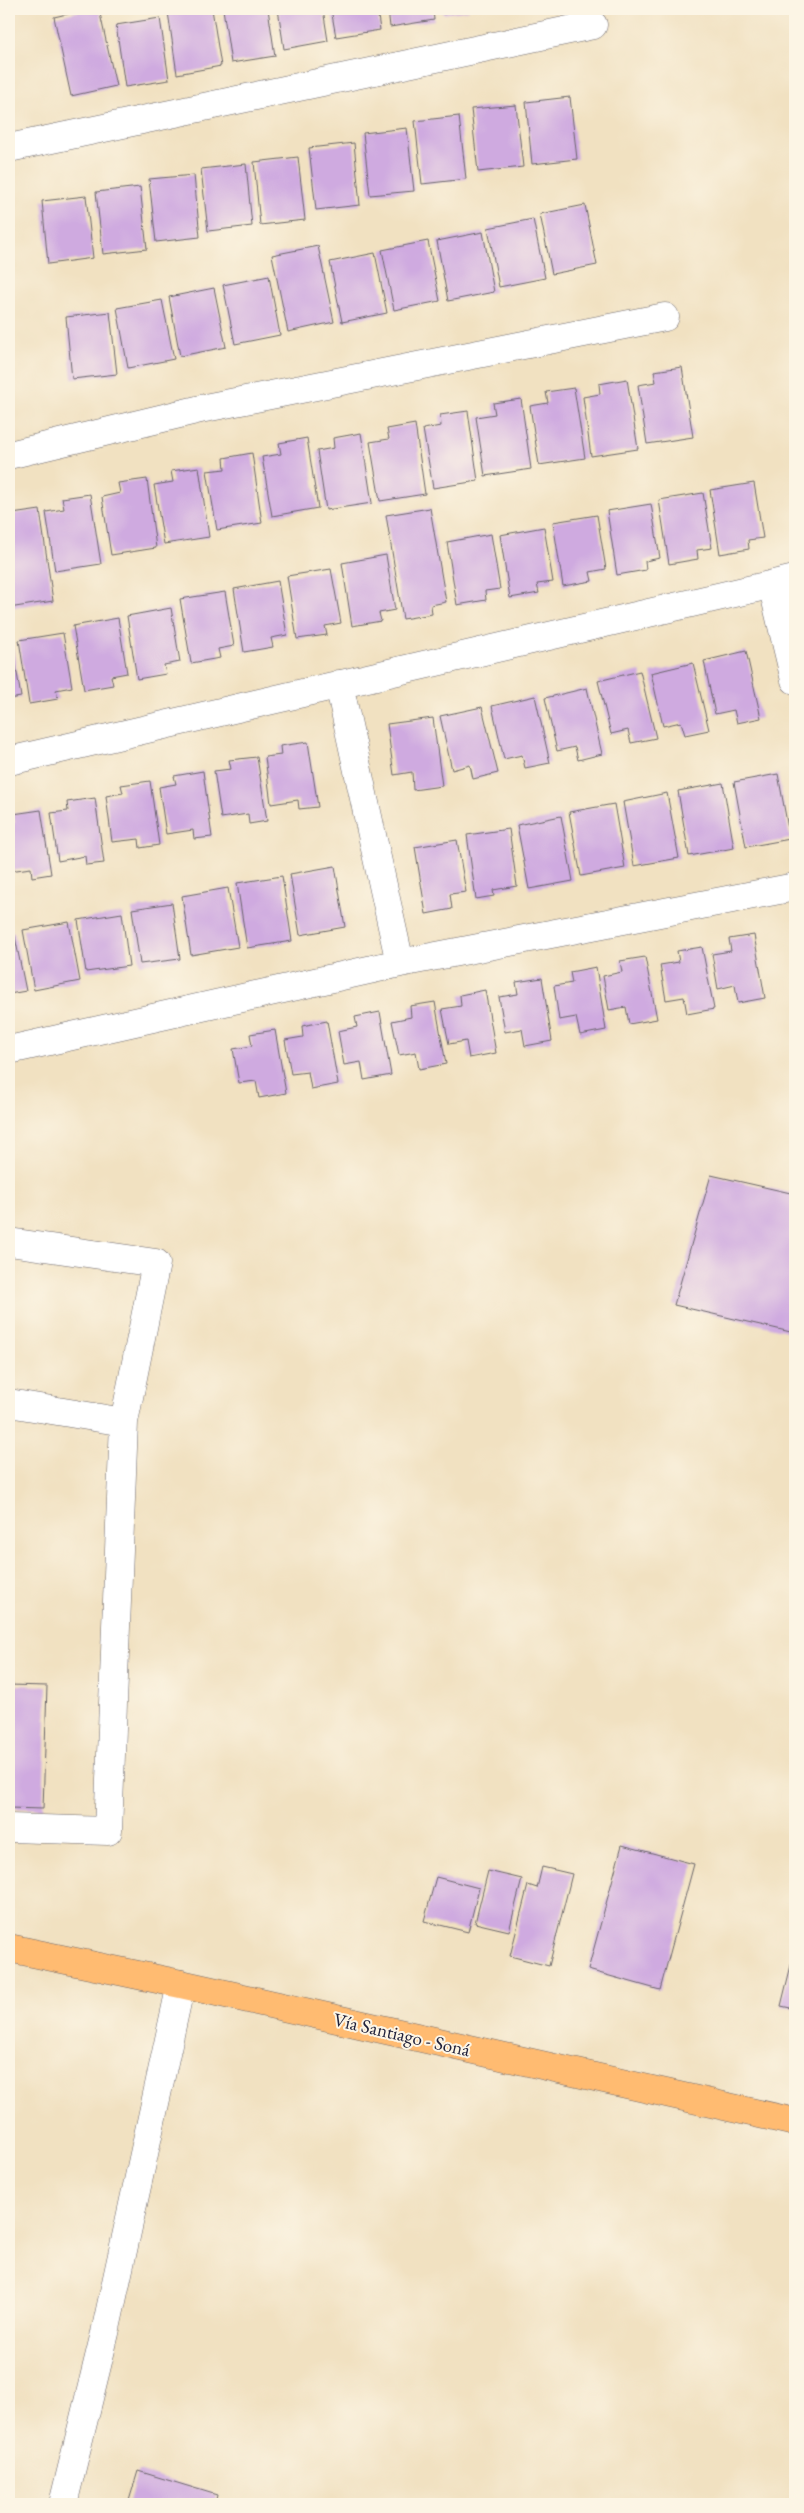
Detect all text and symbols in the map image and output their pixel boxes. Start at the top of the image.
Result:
street label: Vía Santiago - Soná [331,2007,473,2062]

